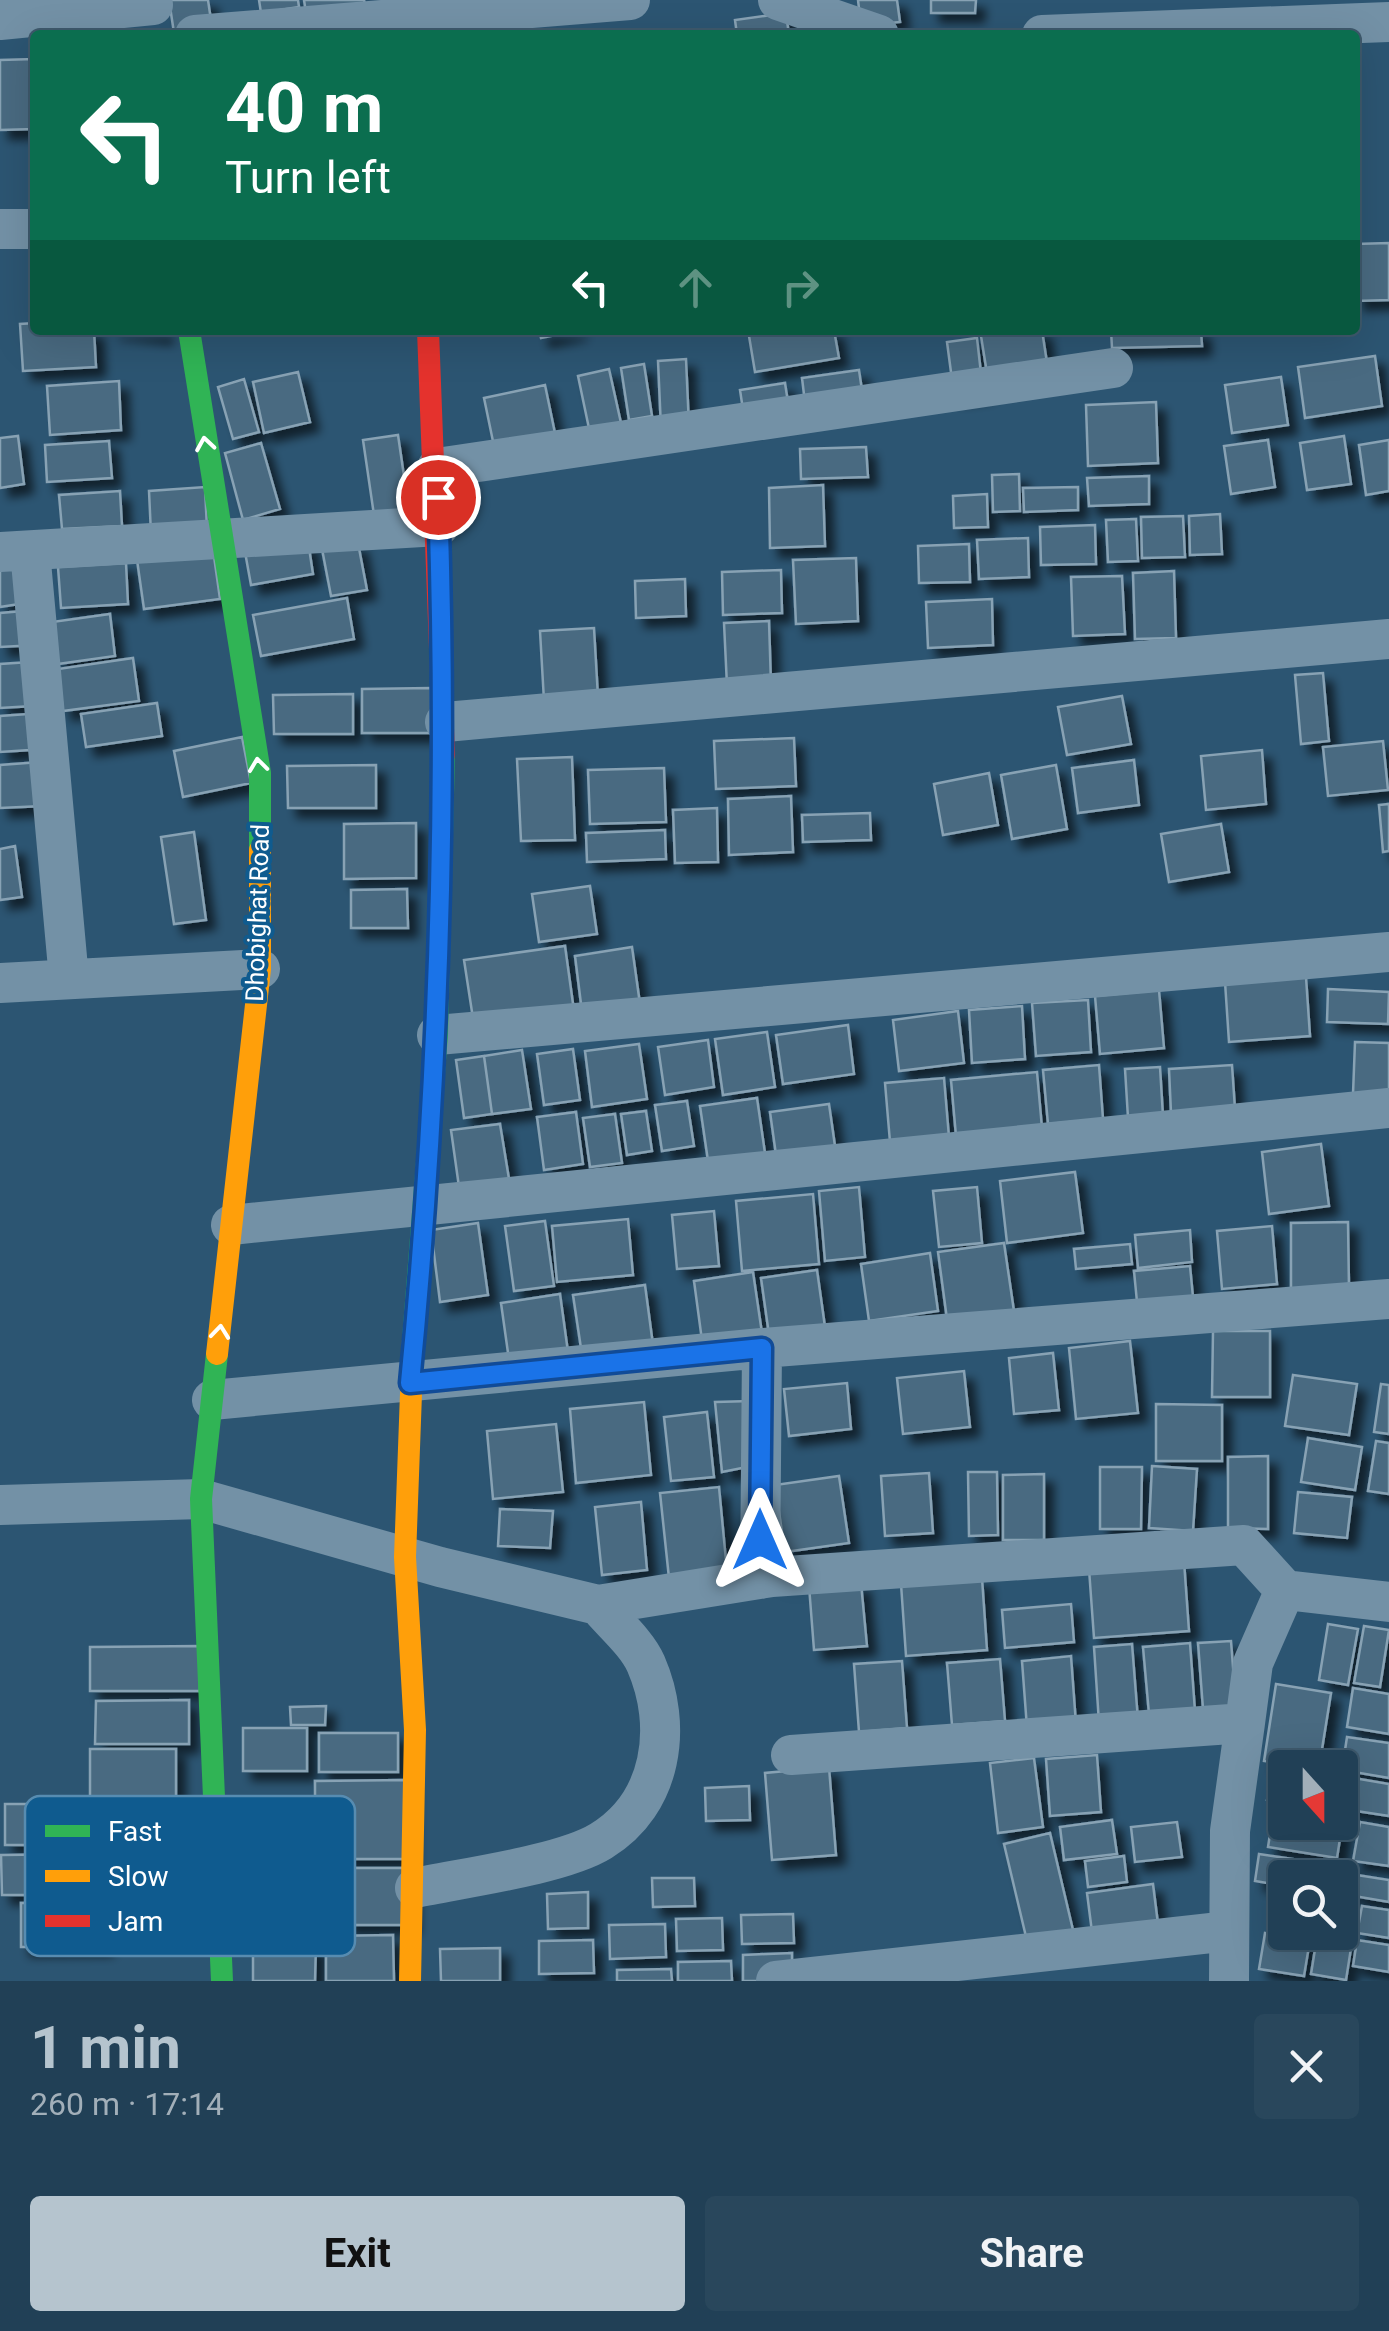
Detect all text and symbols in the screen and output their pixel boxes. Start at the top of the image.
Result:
text: 40 m [225,67,383,149]
icon: left [60,70,190,200]
text: Turn left [225,151,391,204]
icon: left [563,260,618,315]
icon: ahead [668,260,723,315]
icon: right [773,260,828,315]
one-way arrow [195,436,216,452]
pin [396,455,481,540]
icon: arrive [411,470,466,525]
one-way arrow [248,756,269,772]
street label: Dhobighat Road [240,824,275,1002]
one-way arrow [209,1324,230,1340]
position arrow [708,1488,812,1592]
north arrow [1268,1750,1358,1840]
map controls [1268,1750,1358,1950]
legend [25,1796,355,1956]
text: Fast [108,1815,162,1848]
text: Slow [108,1860,168,1893]
button: search [1268,1860,1358,1950]
text: Jam [108,1905,163,1938]
text: 1 min [30,2012,181,2083]
button: close [1254,2014,1359,2119]
text: 260 m · 17:14 [30,2085,224,2123]
button: Exit [30,2196,685,2311]
button: Share [705,2196,1359,2311]

